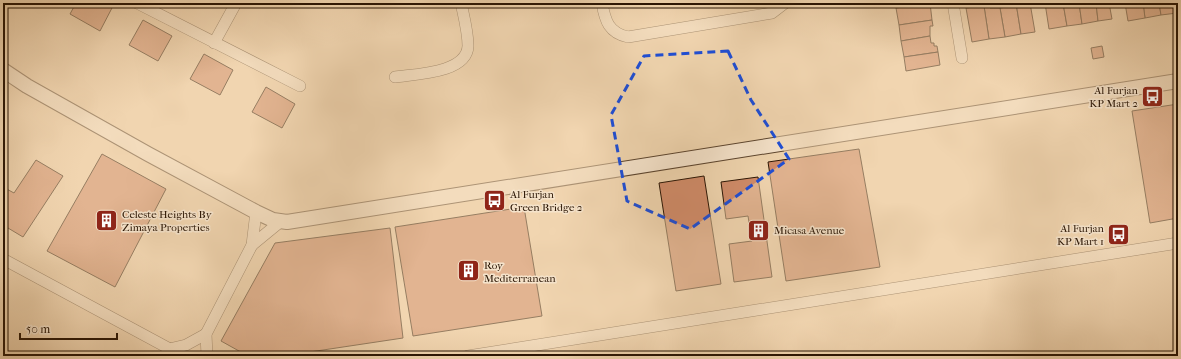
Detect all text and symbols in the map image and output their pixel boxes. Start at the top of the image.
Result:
bus stop icon: Al Furjan KP Mart 2 [1140,83,1166,109]
place label: Al Furjan KP Mart 2 [1089,84,1139,110]
bus stop icon: Al Furjan Green Bridge 2 [482,187,508,213]
place label: Al Furjan Green Bridge 2 [509,188,583,214]
building icon: Celeste Heights By Zimaya Properties [94,207,120,233]
place label: Celeste Heights By Zimaya Properties [122,208,213,234]
building icon: Micasa Avenue [745,217,771,243]
bus stop icon: Al Furjan KP Mart 1 [1106,221,1132,247]
place label: Al Furjan KP Mart 1 [1057,222,1105,248]
place label: Micasa Avenue [774,224,845,237]
building icon: Roy Mediterranean [456,258,482,284]
place label: Roy Mediterranean [484,259,556,285]
scale bar [20,315,117,341]
text: 50 m [26,322,50,336]

